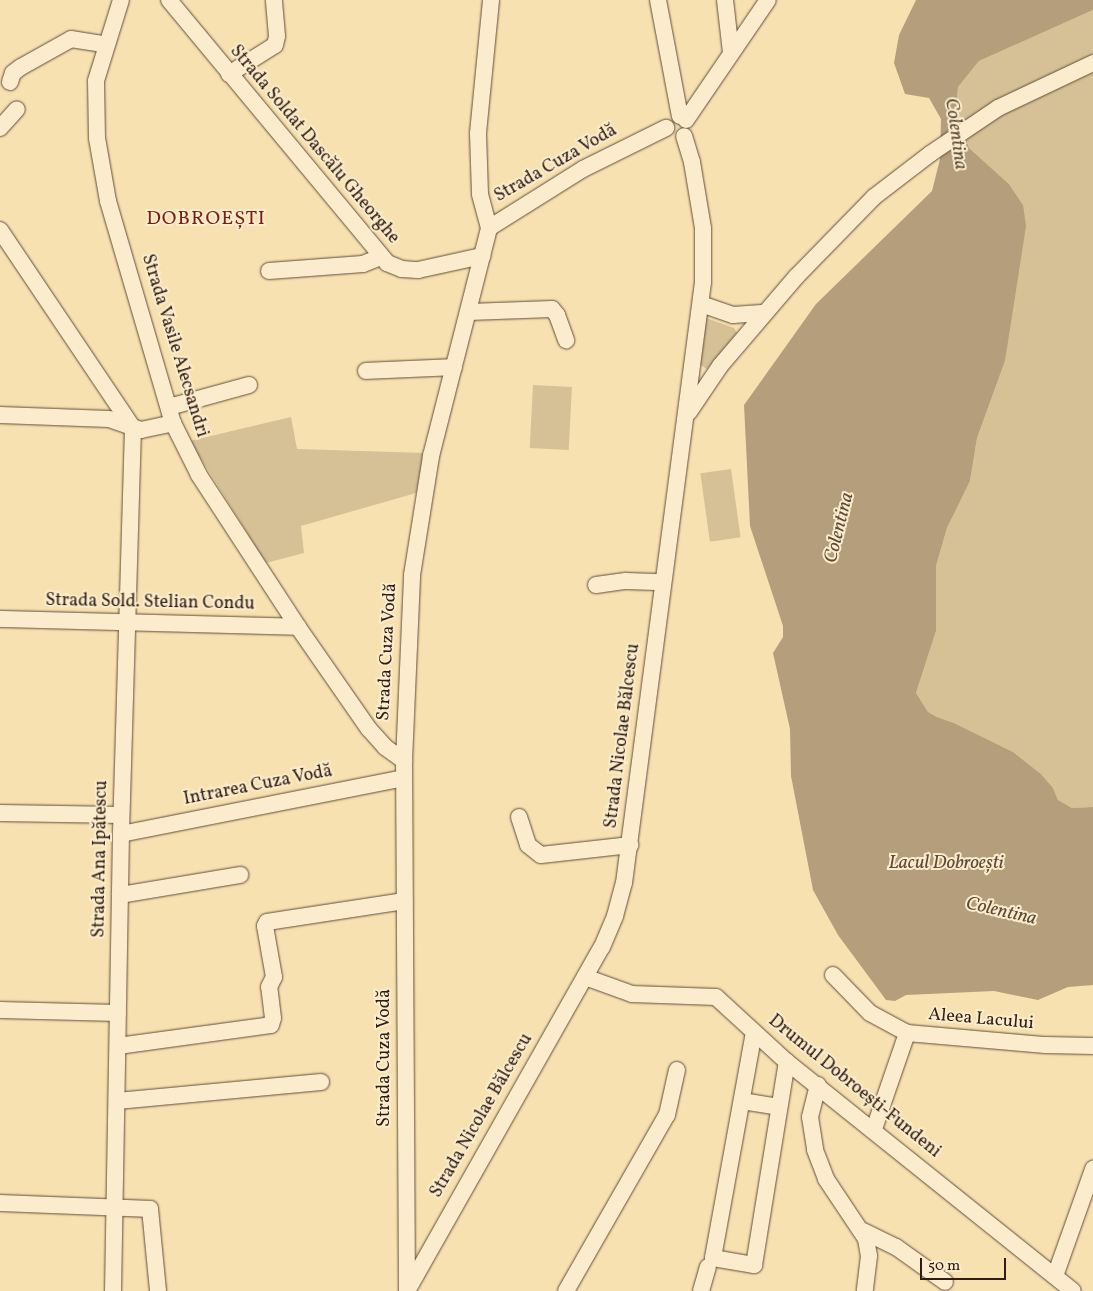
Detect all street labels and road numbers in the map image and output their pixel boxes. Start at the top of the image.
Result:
street label: Strada Soldat Dascălu Gheorghe [224,41,404,249]
street label: Strada Cuza Vodă [491,120,621,208]
street label: Strada Vasile Alecsandri [136,252,212,440]
street label: Strada Cuza Vodă [374,582,402,722]
street label: Strada Sold. Stelian Condu [45,590,255,616]
street label: Strada Nicolae Bălcescu [601,642,645,830]
street label: Intrarea Cuza Vodă [182,761,334,811]
street label: Strada Ana Ipătescu [89,780,113,938]
street label: Strada Cuza Vodă [374,989,396,1127]
street label: Aleea Lacului [927,1005,1035,1035]
street label: Drumul Dobroești-Fundeni [763,1011,945,1163]
street label: Strada Nicolae Bălcescu [426,1030,538,1202]

